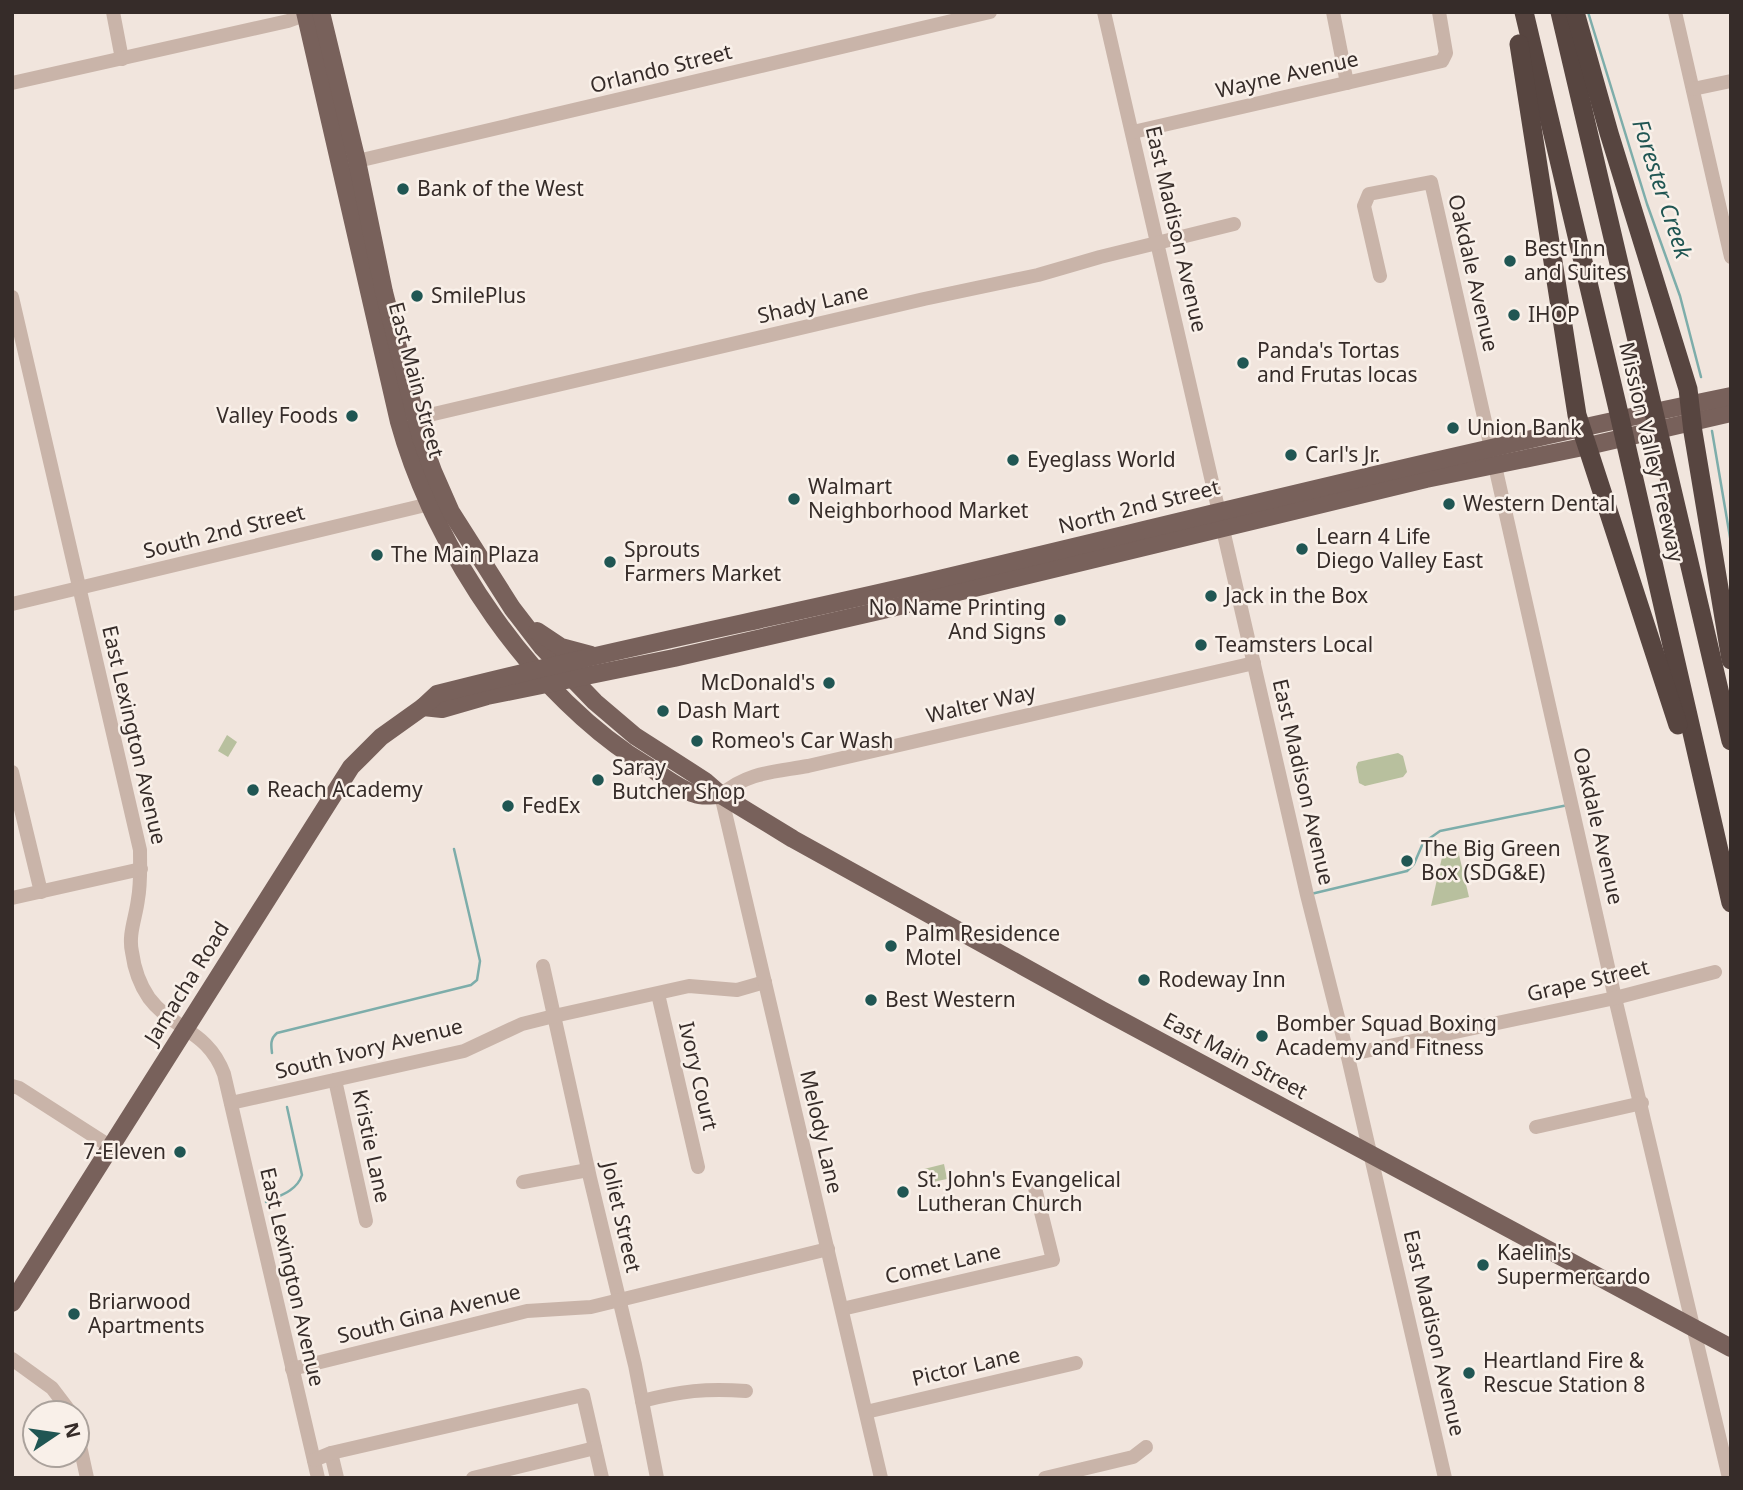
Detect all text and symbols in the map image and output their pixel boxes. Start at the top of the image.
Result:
street label: Orlando Street [587,37,735,99]
street label: Wayne Avenue [1213,44,1361,104]
water label: Forester Creek [1625,115,1701,264]
street label: East Madison Avenue [1140,123,1214,335]
place label: Bank of the West [417,174,584,202]
marker: Bank of the West [395,181,411,197]
street label: Oakdale Avenue [1442,191,1506,354]
place label: Best Inn and Suites [1524,234,1627,286]
marker: Best Inn and Suites [1502,253,1518,269]
street label: Shady Lane [755,277,871,329]
place label: SmilePlus [431,281,526,309]
marker: SmilePlus [409,288,425,304]
street label: East Main Street [383,299,451,461]
place label: IHOP [1528,300,1580,328]
marker: IHOP [1506,307,1522,323]
place label: Panda's Tortas and Frutas locas [1257,336,1418,388]
street label: Mission Valley Freeway [1613,339,1691,565]
marker: Panda's Tortas and Frutas locas [1235,355,1251,371]
place label: Valley Foods [216,401,338,429]
marker: Valley Foods [344,408,360,424]
place label: Union Bank [1467,413,1582,441]
marker: Union Bank [1445,420,1461,436]
place label: Carl's Jr. [1305,440,1380,468]
place label: Eyeglass World [1027,445,1176,473]
marker: Carl's Jr. [1283,447,1299,463]
marker: Eyeglass World [1005,452,1021,468]
place label: Walmart Neighborhood Market [808,472,1029,524]
street label: North 2nd Street [1055,472,1223,540]
place label: Western Dental [1463,489,1615,517]
marker: Walmart Neighborhood Market [786,491,802,507]
marker: Western Dental [1441,496,1457,512]
street label: South 2nd Street [140,497,308,565]
place label: Learn 4 Life Diego Valley East [1316,522,1484,574]
place label: Sprouts Farmers Market [624,535,782,587]
place label: The Main Plaza [391,540,539,568]
marker: Learn 4 Life Diego Valley East [1294,541,1310,557]
marker: The Main Plaza [369,547,385,563]
marker: Sprouts Farmers Market [602,554,618,570]
place label: Jack in the Box [1223,581,1368,609]
marker: Jack in the Box [1203,588,1219,604]
place label: No Name Printing And Signs [869,593,1046,645]
marker: No Name Printing And Signs [1052,612,1068,628]
street label: East Lexington Avenue [96,623,174,847]
place label: Teamsters Local [1215,630,1373,658]
marker: Teamsters Local [1193,637,1209,653]
place label: McDonald's [701,668,815,696]
marker: McDonald's [821,675,837,691]
street label: East Madison Avenue [1267,676,1341,888]
street label: Walter Way [923,677,1039,729]
place label: Dash Mart [677,696,780,724]
marker: Dash Mart [655,703,671,719]
place label: Romeo's Car Wash [711,726,893,754]
marker: Romeo's Car Wash [689,733,705,749]
street label: Oakdale Avenue [1567,744,1631,907]
place label: Saray Butcher Shop [612,753,745,805]
marker: Saray Butcher Shop [590,772,606,788]
place label: Reach Academy [267,775,423,803]
marker: Reach Academy [245,782,261,798]
place label: FedEx [522,791,580,819]
marker: FedEx [500,798,516,814]
place label: The Big Green Box (SDG&E) [1421,834,1561,886]
marker: The Big Green Box (SDG&E) [1399,853,1415,869]
street label: Jamacha Road [136,916,235,1051]
place label: Palm Residence Motel [905,919,1060,971]
marker: Palm Residence Motel [883,938,899,954]
street label: Grape Street [1524,952,1652,1008]
place label: Rodeway Inn [1158,965,1286,993]
marker: Rodeway Inn [1136,972,1152,988]
place label: Best Western [885,985,1016,1013]
marker: Best Western [863,992,879,1008]
street label: East Main Street [1158,1005,1313,1105]
place label: Bomber Squad Boxing Academy and Fitness [1276,1009,1497,1061]
street label: South Ivory Avenue [272,1011,465,1085]
street label: Ivory Court [673,1019,725,1133]
marker: Bomber Squad Boxing Academy and Fitness [1254,1028,1270,1044]
street label: Melody Lane [794,1067,850,1196]
street label: Kristie Lane [346,1087,398,1205]
place label: 7-Eleven [83,1137,166,1165]
marker: 7-Eleven [172,1144,188,1160]
street label: Joliet Street [595,1157,648,1275]
street label: East Lexington Avenue [254,1165,332,1389]
place label: St. John's Evangelical Lutheran Church [917,1165,1121,1217]
marker: St. John's Evangelical Lutheran Church [895,1184,911,1200]
street label: East Madison Avenue [1398,1227,1472,1439]
street label: Comet Lane [882,1236,1003,1290]
place label: Kaelin's Supermercardo [1497,1238,1650,1290]
marker: Kaelin's Supermercardo [1475,1257,1491,1273]
street label: South Gina Avenue [334,1277,523,1349]
place label: Briarwood Apartments [88,1287,204,1339]
marker: Briarwood Apartments [66,1306,82,1322]
street label: Pictor Lane [909,1340,1023,1392]
place label: Heartland Fire & Rescue Station 8 [1483,1346,1645,1398]
marker: Heartland Fire & Rescue Station 8 [1461,1365,1477,1381]
north arrow [21,1399,91,1469]
text: N [58,1420,87,1441]

